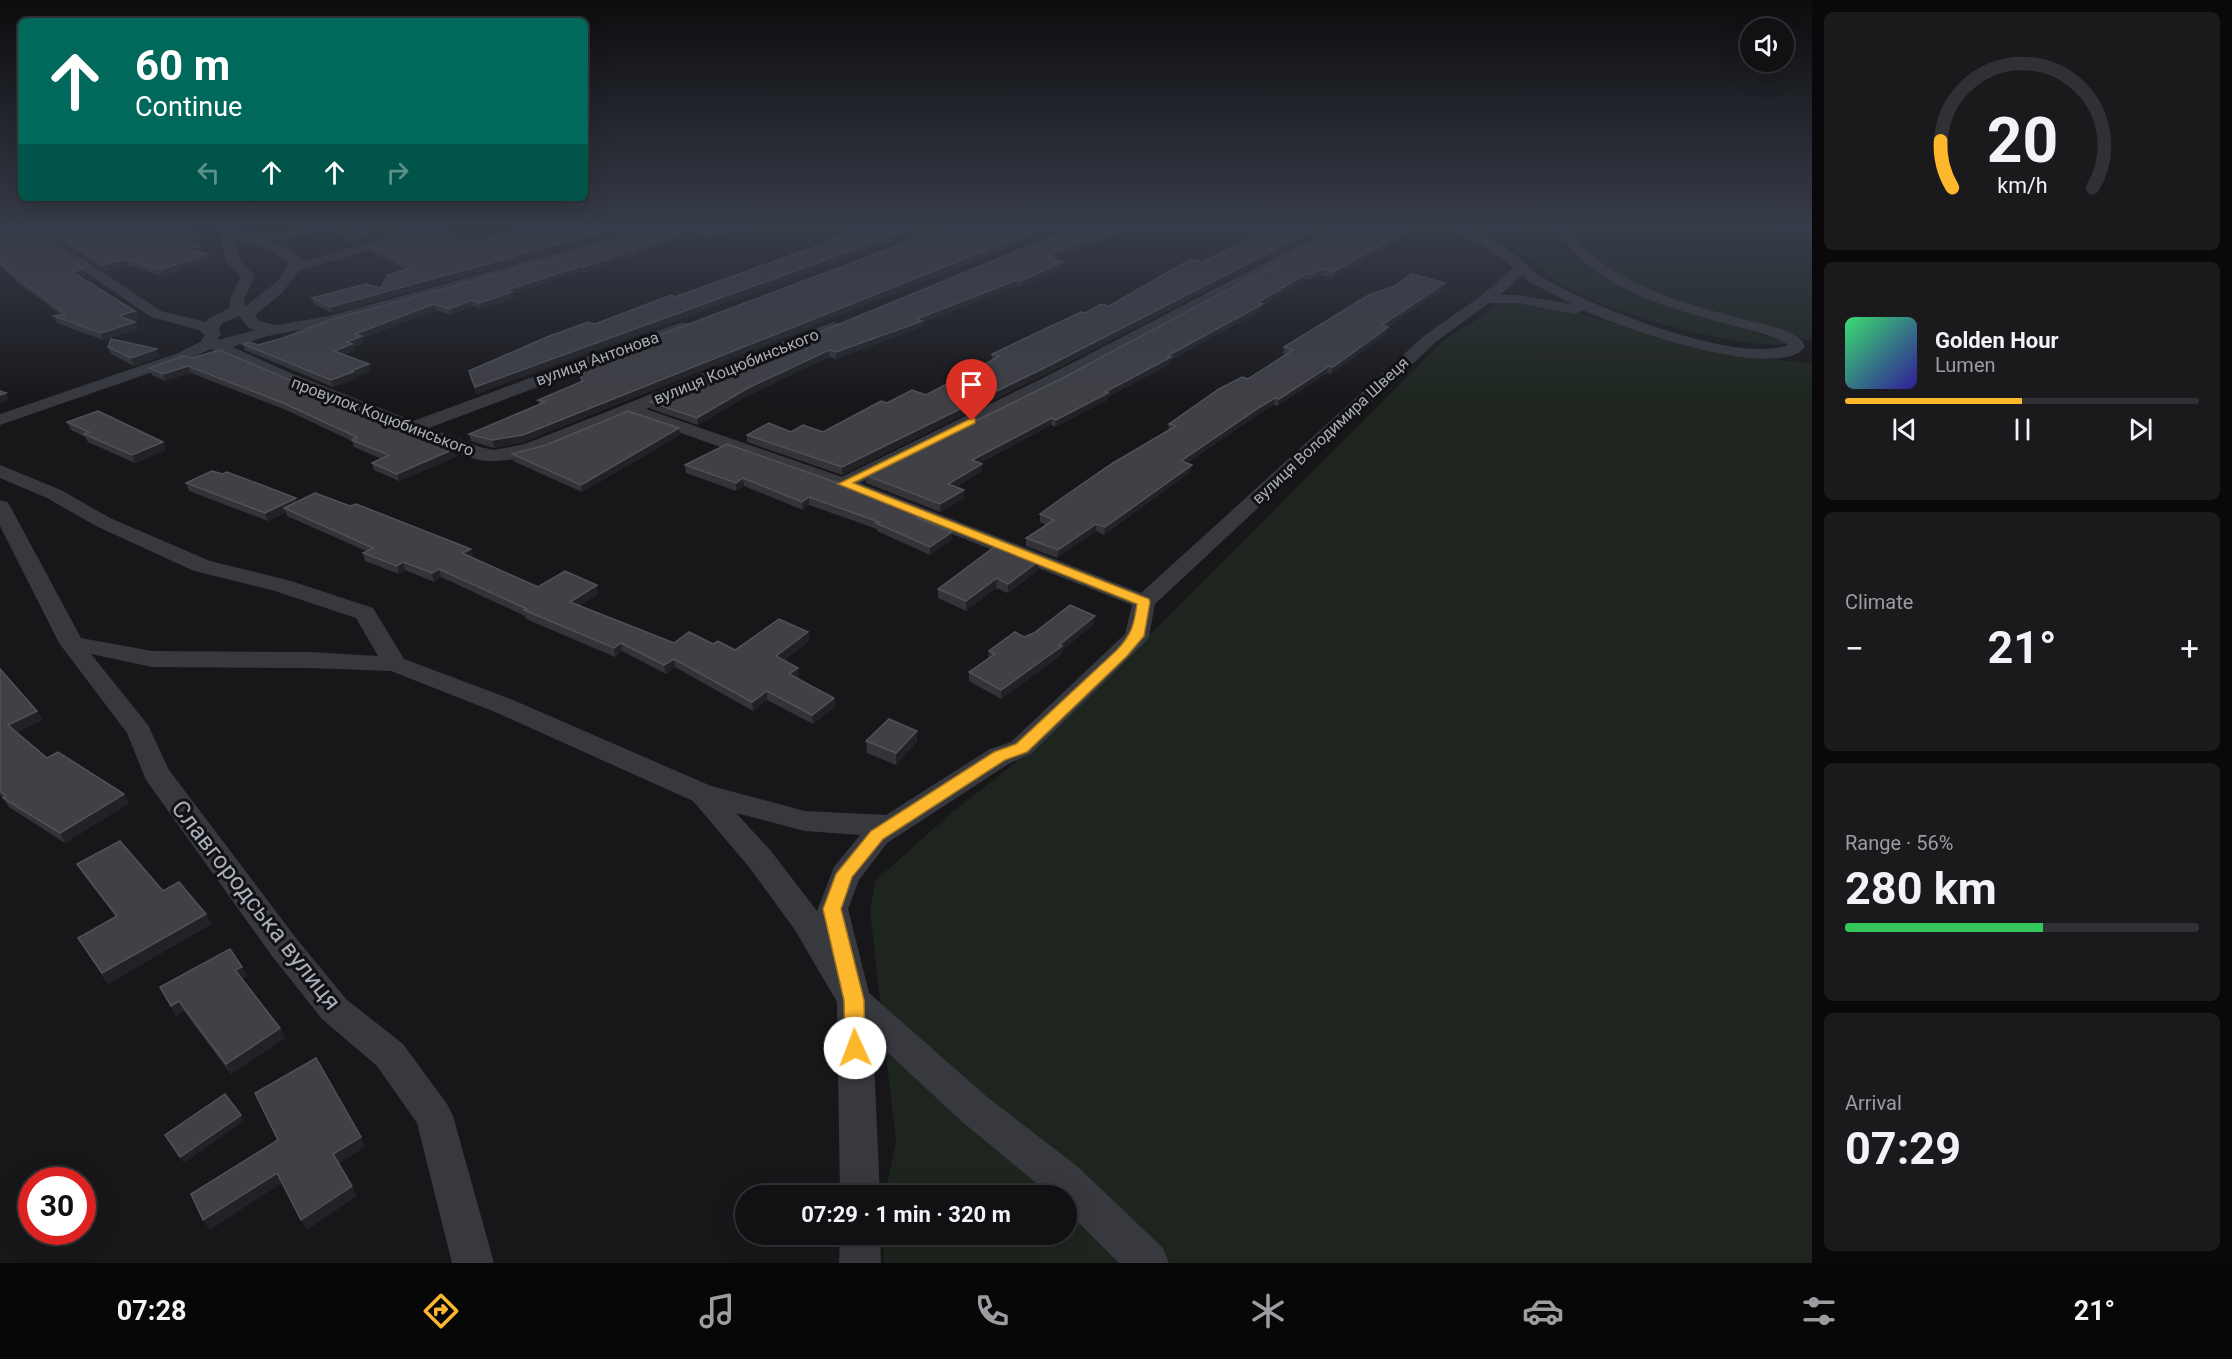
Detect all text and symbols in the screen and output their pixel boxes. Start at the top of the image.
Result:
map controls [1740,18,1794,72]
button: sound [1740,18,1794,72]
text: 60 m [135,41,230,90]
icon: ahead [36,42,114,120]
text: Continue [135,91,242,123]
text: 20 [1986,104,2058,177]
icon: left [192,156,225,189]
icon: ahead [255,156,288,189]
icon: ahead [318,156,351,189]
icon: right [381,156,414,189]
text: km/h [1997,173,2047,198]
street label: вулиця Коцюбинського [651,325,822,408]
street label: вулиця Антонова [533,327,661,390]
text: Golden Hour [1935,328,2059,353]
street label: вулиця Володимира Швеця [1248,353,1412,508]
text: Lumen [1935,353,1996,377]
pin [946,359,997,421]
icon: arrive [955,368,988,401]
street label: провулок Коцюбинського [289,373,477,460]
icon: previous [1888,413,1921,446]
icon: pause [2006,413,2039,446]
icon: next [2124,413,2157,446]
text: Climate [1845,590,1913,614]
text: 21° [1987,621,2057,674]
text: − [1845,629,1864,668]
text: + [2180,629,2199,668]
street label: Славгородська вулиця [166,795,346,1015]
text: Range · 56% [1845,831,1953,855]
text: 280 km [1845,862,1997,915]
position arrow [823,1016,887,1080]
text: Arrival [1845,1091,1902,1115]
text: 07:29 [1845,1122,1961,1175]
speed limit sign: 30 [18,1167,96,1245]
text: 07:29 · 1 min · 320 m [801,1202,1011,1227]
icon: directions [420,1290,462,1332]
icon: music [696,1290,738,1332]
icon: phone [971,1290,1013,1332]
icon: climate [1247,1290,1289,1332]
icon: car [1522,1290,1564,1332]
icon: filters [1798,1290,1840,1332]
text: 07:28 [117,1295,186,1327]
text: 21° [2074,1295,2115,1327]

